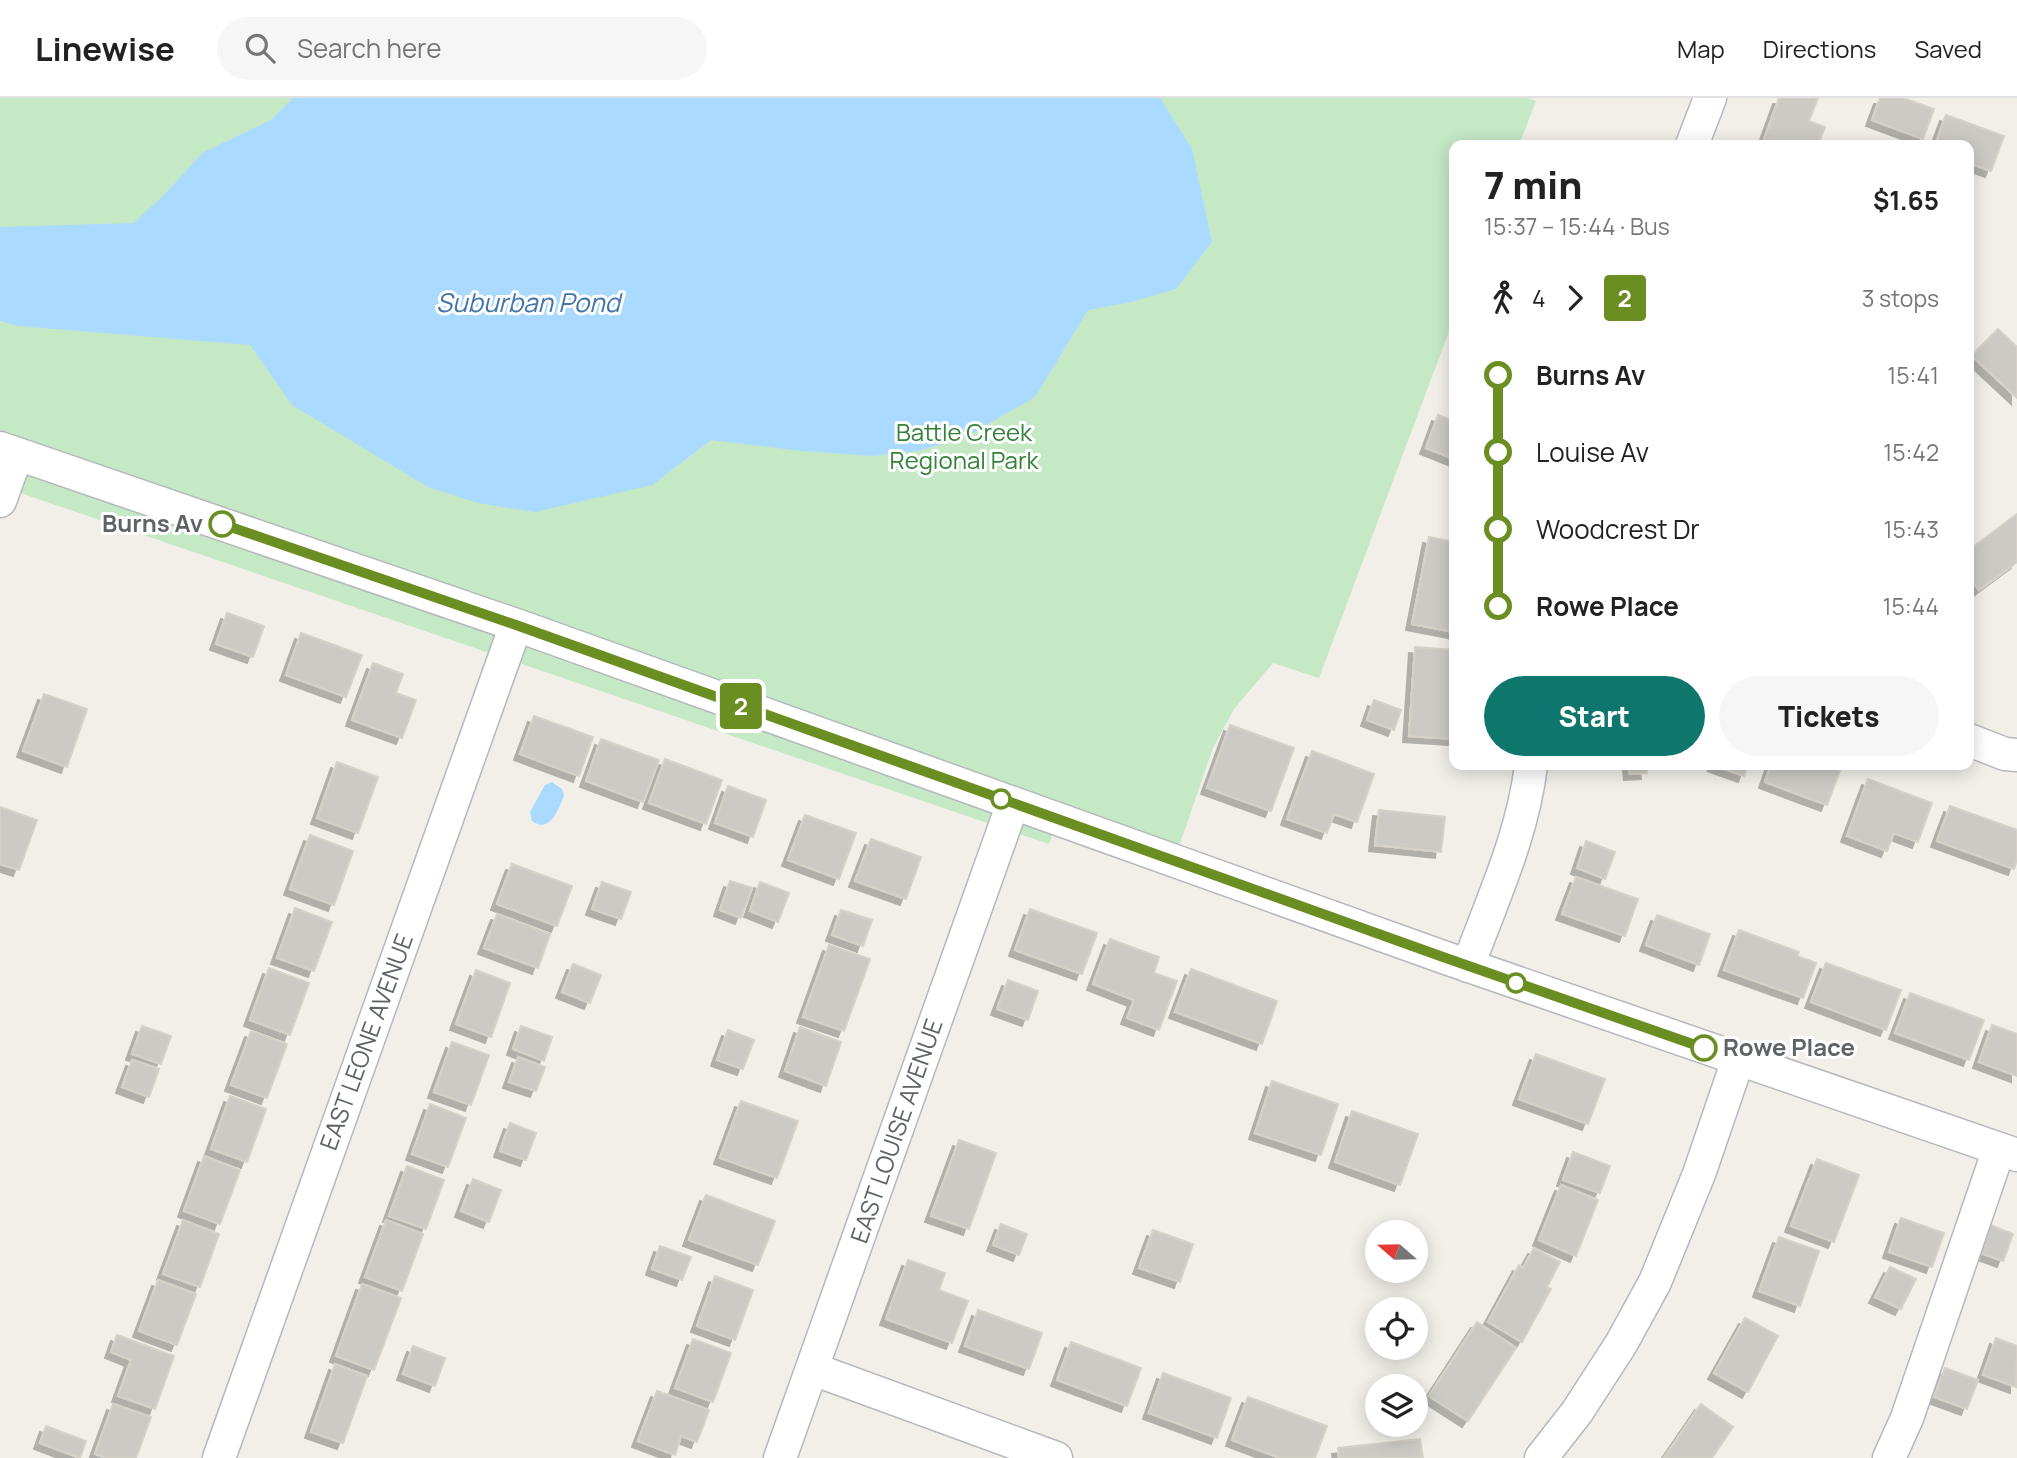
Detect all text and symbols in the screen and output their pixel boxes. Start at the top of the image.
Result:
search box [217,17,707,80]
text: Linewise [35,26,175,71]
icon: search [241,29,279,67]
text: Search here [297,30,441,66]
text: Map [1677,32,1725,65]
text: Directions [1763,32,1876,65]
text: Saved [1914,32,1982,65]
text: 7 min [1484,158,1583,210]
text: $1.65 [1873,182,1939,218]
text: 15:37 – 15:44 · Bus [1484,210,1670,242]
icon: walk [1484,279,1522,317]
icon: forward [1556,279,1594,317]
text: 2 [1618,281,1632,314]
text: 4 [1532,282,1546,314]
text: 3 stops [1862,282,1939,314]
water label: Suburban Pond [436,284,624,320]
text: Burns Av [1536,357,1645,393]
text: 15:41 [1887,359,1939,391]
park label: Battle Creek Regional Park [890,415,1040,476]
text: Louise Av [1536,434,1649,470]
text: 15:42 [1883,436,1939,468]
place label: Burns Av [102,506,203,539]
marker: Burns Av [209,511,235,537]
text: Woodcrest Dr [1536,511,1700,547]
text: 15:43 [1884,513,1939,545]
text: Rowe Place [1536,588,1679,624]
text: 15:44 [1883,590,1939,622]
button: Start [1484,676,1705,756]
button: Tickets [1719,676,1939,756]
line badge: 2 [718,683,764,729]
text: 2 [734,689,748,722]
unlabelled marker [991,789,1011,809]
street label: EAST LEONE AVENUE [311,929,420,1154]
unlabelled marker [1506,973,1526,993]
street label: EAST LOUISE AVENUE [842,1014,949,1247]
place label: Rowe Place [1723,1030,1855,1063]
marker: Rowe Place [1691,1035,1717,1061]
north arrow [1365,1220,1428,1283]
map controls [1365,1220,1428,1437]
button: locate [1365,1297,1428,1360]
button: layers [1365,1374,1428,1437]

